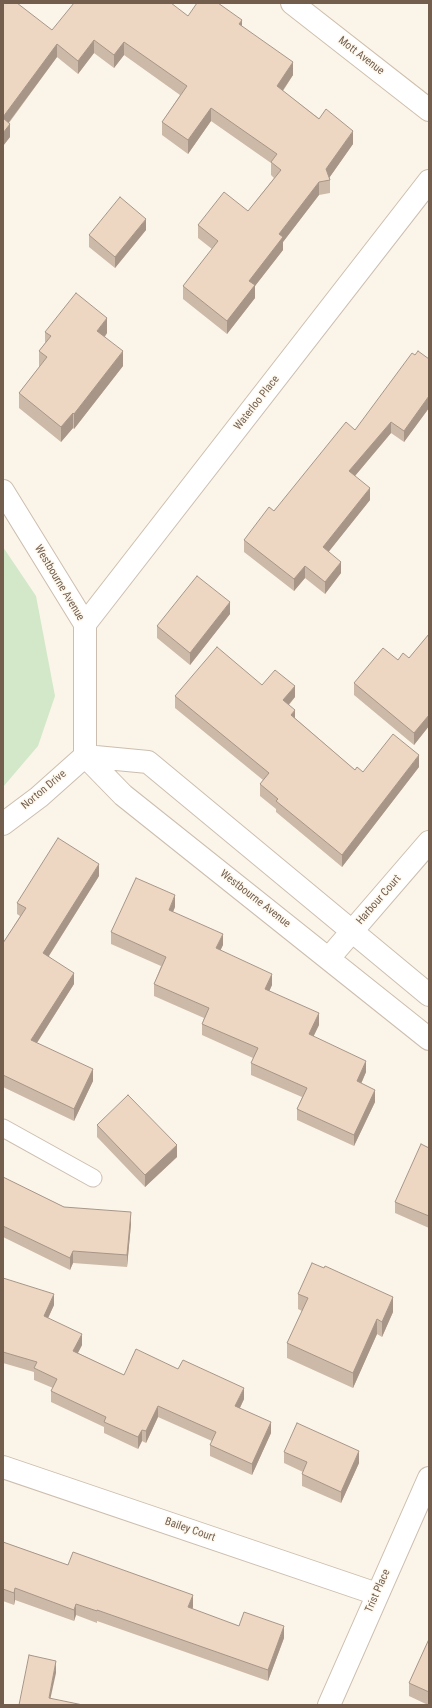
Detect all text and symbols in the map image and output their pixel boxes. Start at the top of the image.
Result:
street label: Mott Avenue [335,34,387,78]
street label: Waterloo Place [232,373,282,433]
street label: Westbourne Avenue [31,543,87,623]
street label: Norton Drive [19,767,69,813]
street label: Westbourne Avenue [217,867,293,931]
street label: Harbour Court [354,872,404,928]
street label: Bailey Court [163,1515,217,1545]
street label: Trist Place [363,1567,393,1615]

